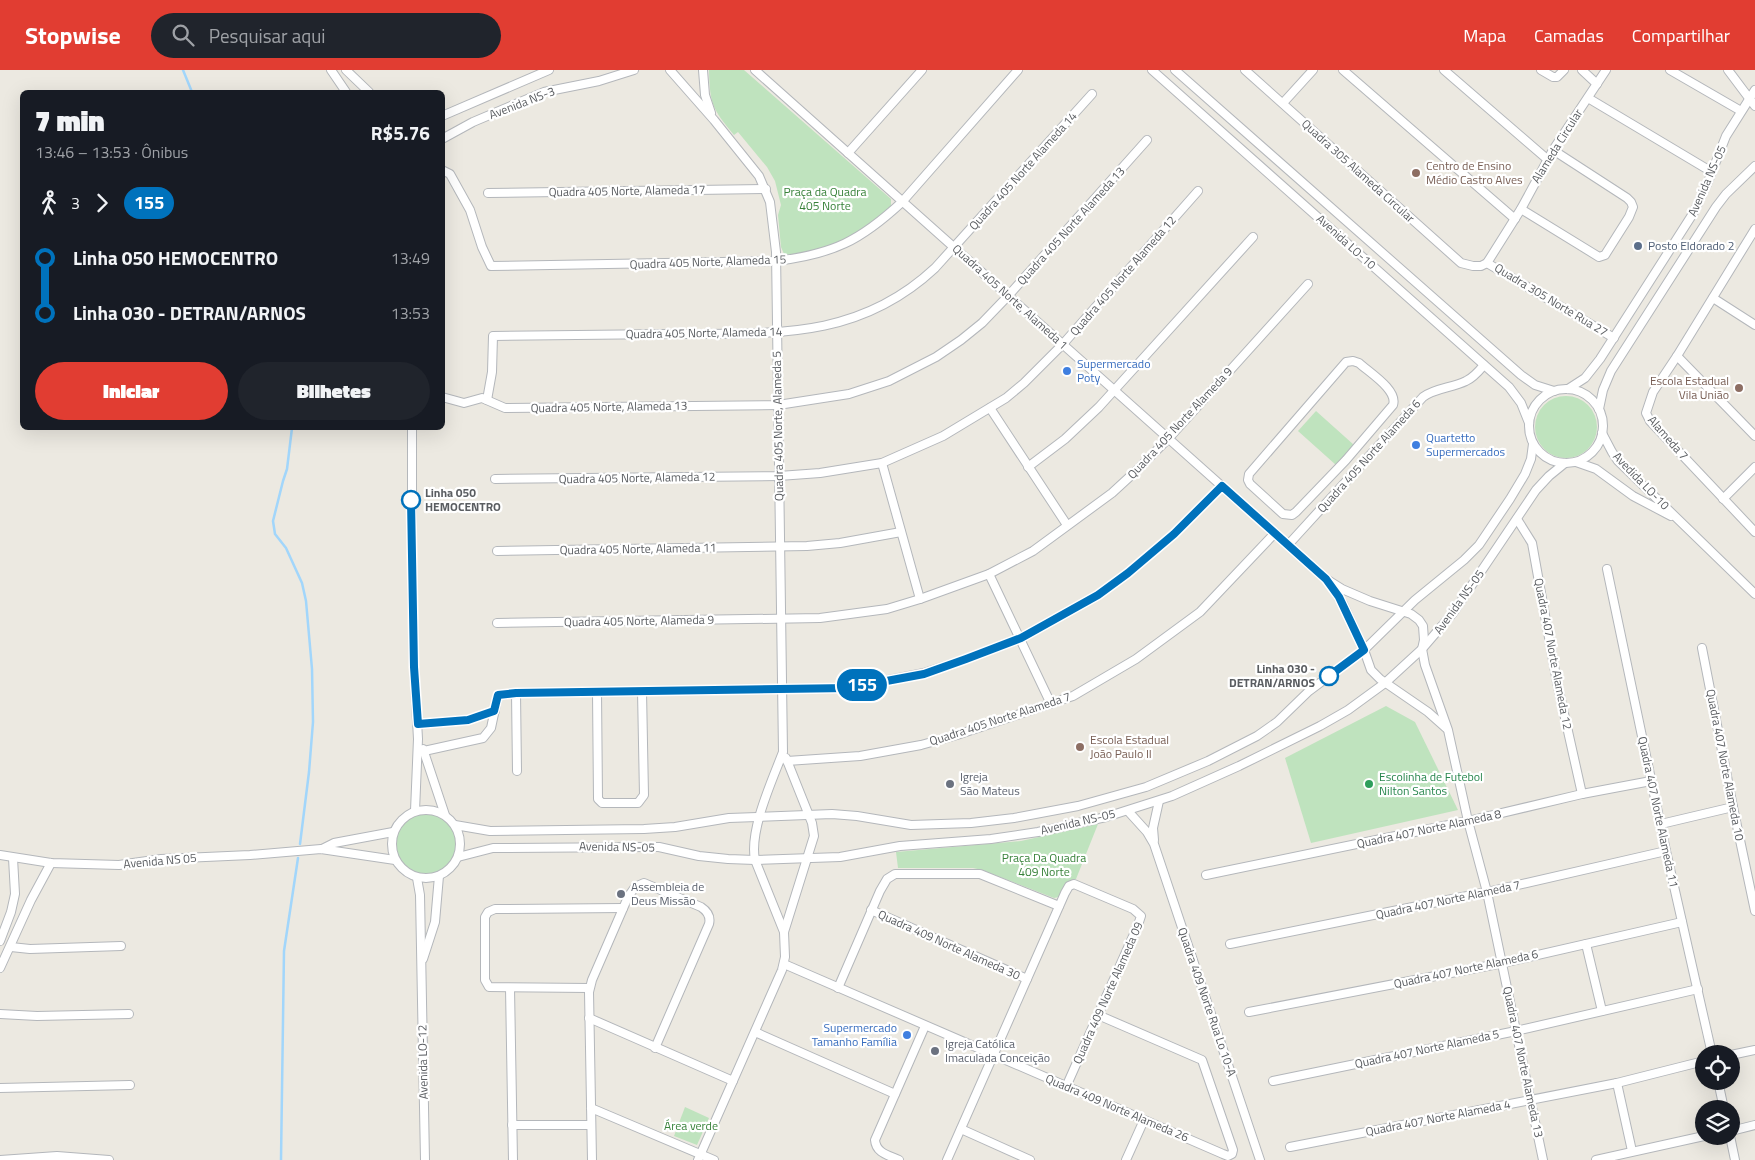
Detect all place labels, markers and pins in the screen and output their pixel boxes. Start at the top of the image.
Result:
place label: Centro de Ensino Médio Castro Alves [1426,156,1523,189]
marker: Centro de Ensino Médio Castro Alves [1410,167,1422,179]
place label: Posto Eldorado 2 [1648,236,1734,255]
marker: Posto Eldorado 2 [1632,240,1644,252]
place label: Supermercado Poty [1077,354,1150,387]
marker: Supermercado Poty [1061,365,1073,377]
place label: Escola Estadual Vila União [1650,371,1729,404]
marker: Escola Estadual Vila União [1733,382,1745,394]
place label: Quartetto Supermercados [1426,428,1505,461]
marker: Quartetto Supermercados [1410,439,1422,451]
place label: Linha 050 HEMOCENTRO [425,483,501,516]
marker: Linha 050 HEMOCENTRO [401,490,421,510]
place label: Linha 030 - DETRAN/ARNOS [1229,659,1315,692]
marker: Linha 030 - DETRAN/ARNOS [1319,666,1339,686]
place label: Escola Estadual João Paulo II [1090,730,1169,763]
marker: Escola Estadual João Paulo II [1074,741,1086,753]
place label: Igreja São Mateus [960,767,1020,800]
place label: Escolinha de Futebol Nilton Santos [1379,767,1483,800]
marker: Igreja São Mateus [944,778,956,790]
marker: Escolinha de Futebol Nilton Santos [1363,778,1375,790]
place label: Assembleia de Deus Missão [631,877,704,910]
marker: Assembleia de Deus Missão [615,888,627,900]
place label: Supermercado Tamanho Família [812,1018,897,1051]
marker: Supermercado Tamanho Família [901,1029,913,1041]
place label: Igreja Católica Imaculada Conceição [945,1034,1050,1067]
marker: Igreja Católica Imaculada Conceição [929,1045,941,1057]

